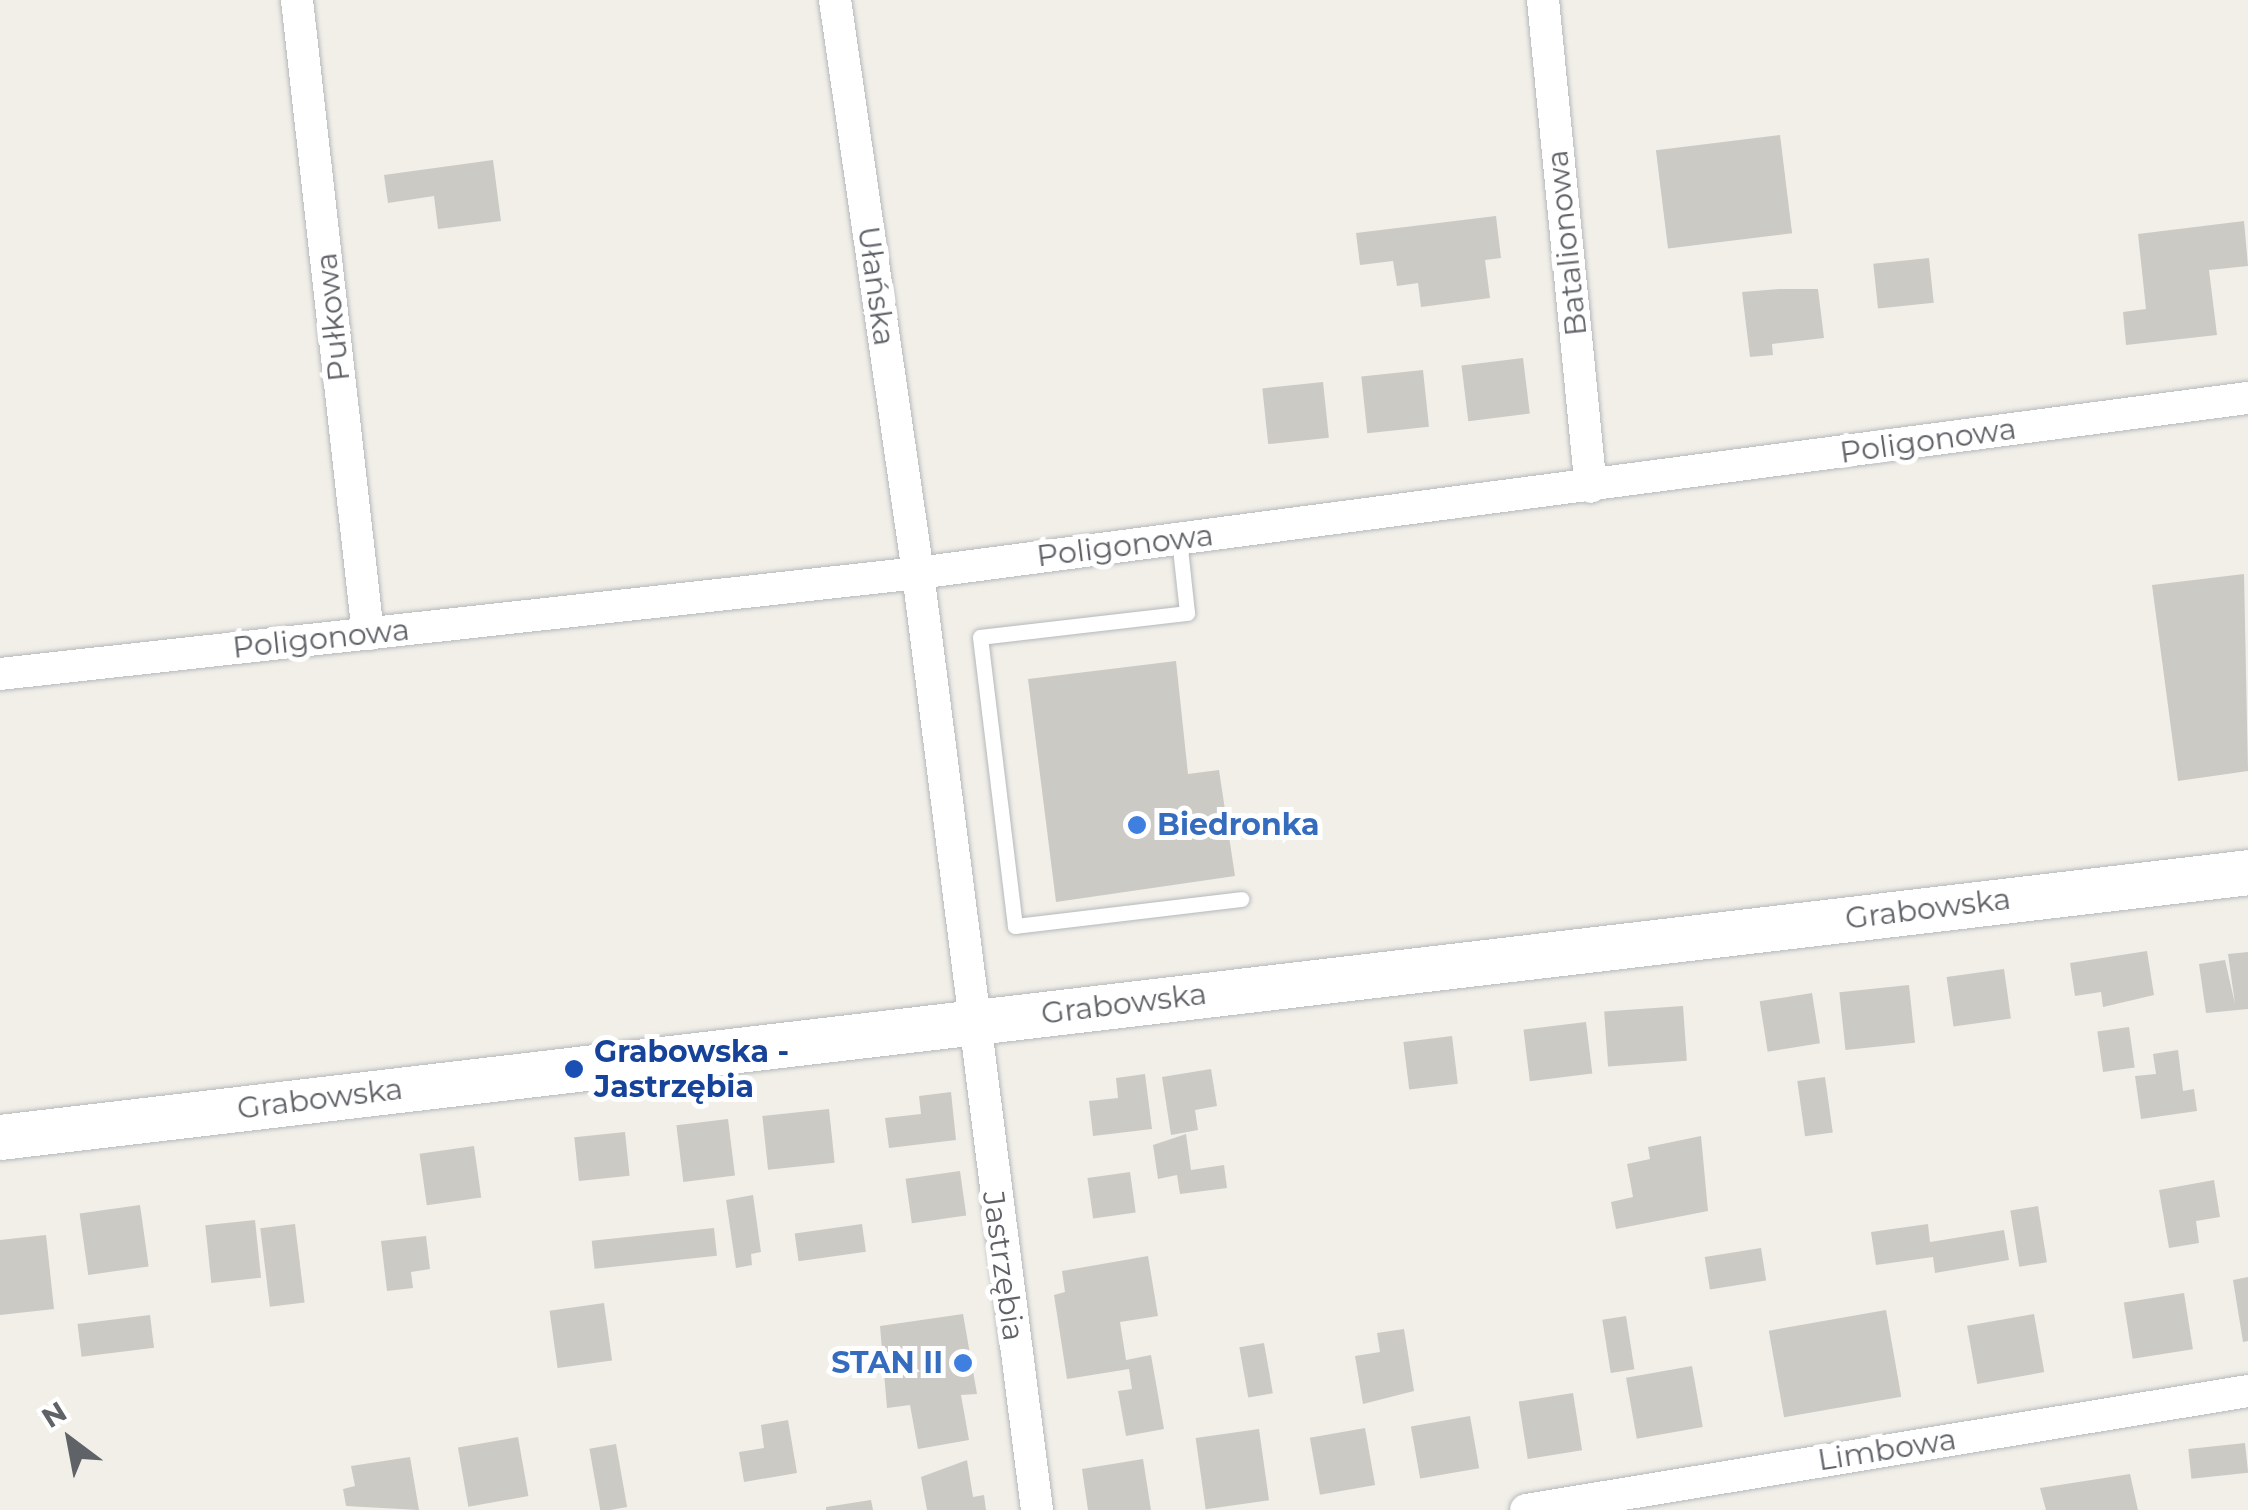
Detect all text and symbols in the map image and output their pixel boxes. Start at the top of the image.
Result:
street label: Batalionowa [1539,148,1595,338]
street label: Ułańska [850,224,902,348]
street label: Pułkowa [308,251,358,383]
street label: Poligonowa [1838,411,2018,471]
street label: Poligonowa [1035,517,1215,575]
street label: Poligonowa [231,612,411,666]
place label: Biedronka [1157,807,1320,843]
marker: Biedronka [1126,814,1148,836]
street label: Grabowska [1843,881,2013,937]
street label: Grabowska [1039,976,1209,1032]
place label: Grabowska - Jastrzębia [594,1034,789,1104]
marker: Grabowska - Jastrzębia [563,1058,585,1080]
street label: Grabowska [235,1071,405,1127]
street label: Jastrzębia [975,1189,1031,1343]
place label: STAN II [831,1345,943,1381]
marker: STAN II [952,1352,974,1374]
north arrow [20,1390,120,1490]
text: N [36,1394,73,1435]
street label: Limbowa [1815,1421,1959,1479]

